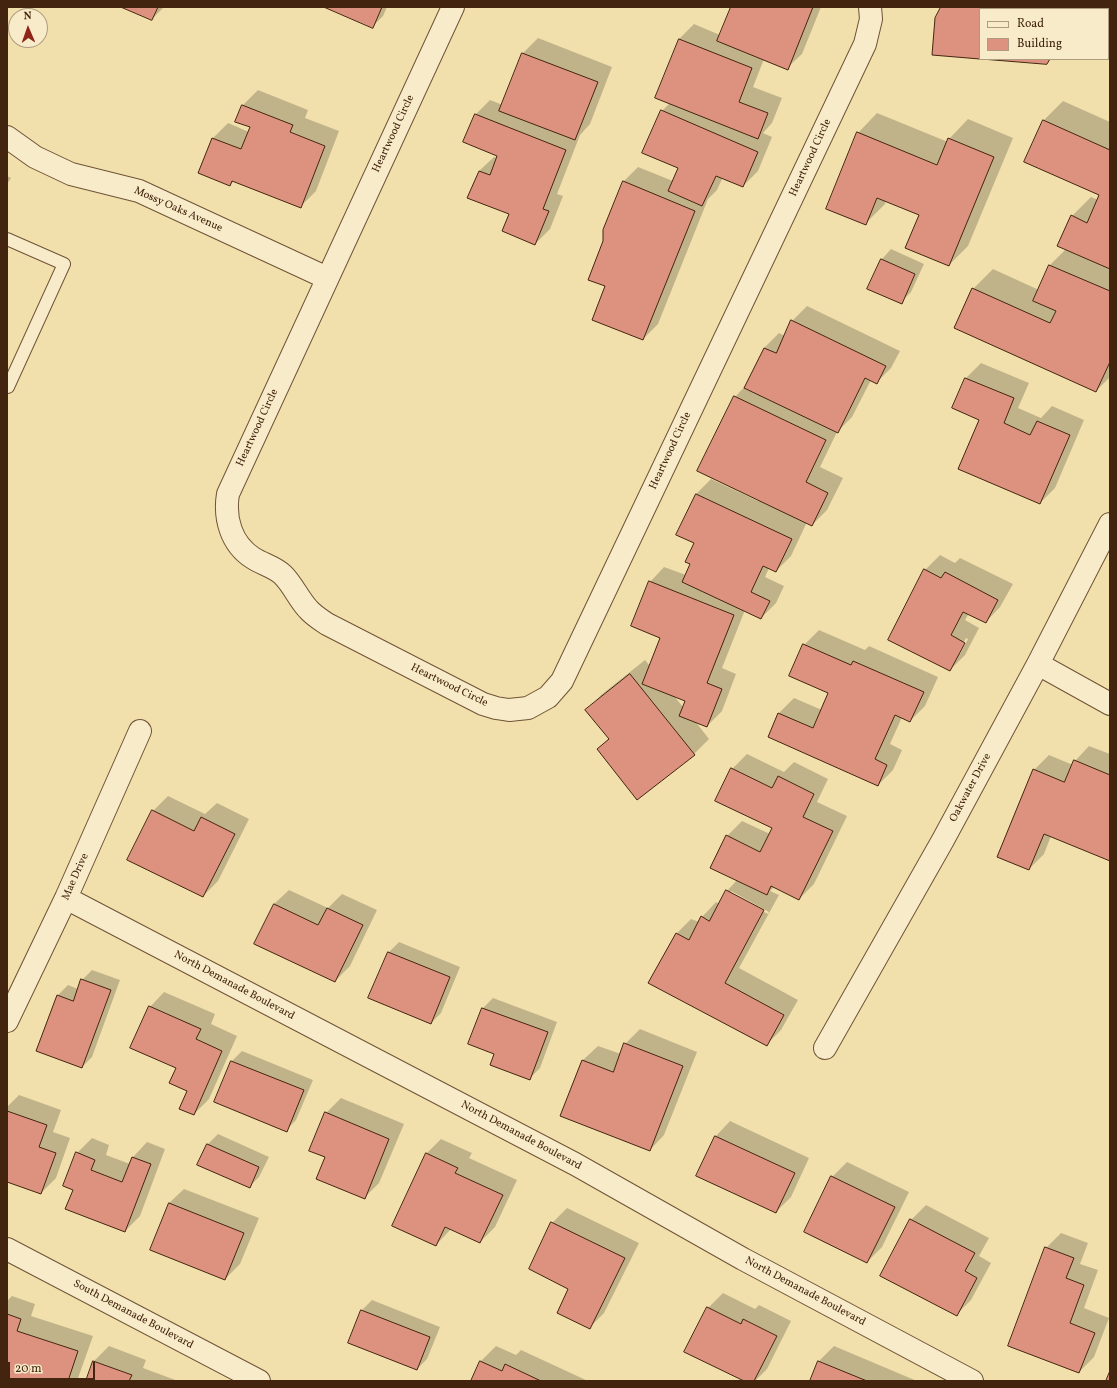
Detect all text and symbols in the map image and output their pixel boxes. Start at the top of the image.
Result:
north arrow [8,8,48,48]
legend [979,8,1109,60]
text: N [23,9,32,24]
text: Road [1017,16,1044,32]
text: Building [1017,36,1062,52]
street label: Heartwood Circle [370,93,418,175]
street label: Heartwood Circle [787,117,835,199]
street label: Mossy Oaks Avenue [132,185,224,235]
street label: Heartwood Circle [234,387,282,469]
street label: Heartwood Circle [647,410,695,492]
street label: Heartwood Circle [408,662,490,710]
street label: Oakwater Drive [947,751,995,825]
street label: Mae Drive [60,851,92,903]
street label: North Demanade Boulevard [171,949,297,1023]
street label: North Demanade Boulevard [458,1099,584,1173]
street label: North Demanade Boulevard [742,1255,868,1329]
street label: South Demanade Boulevard [71,1278,195,1352]
scale bar [10,1354,97,1380]
text: 20 m [15,1361,42,1377]

